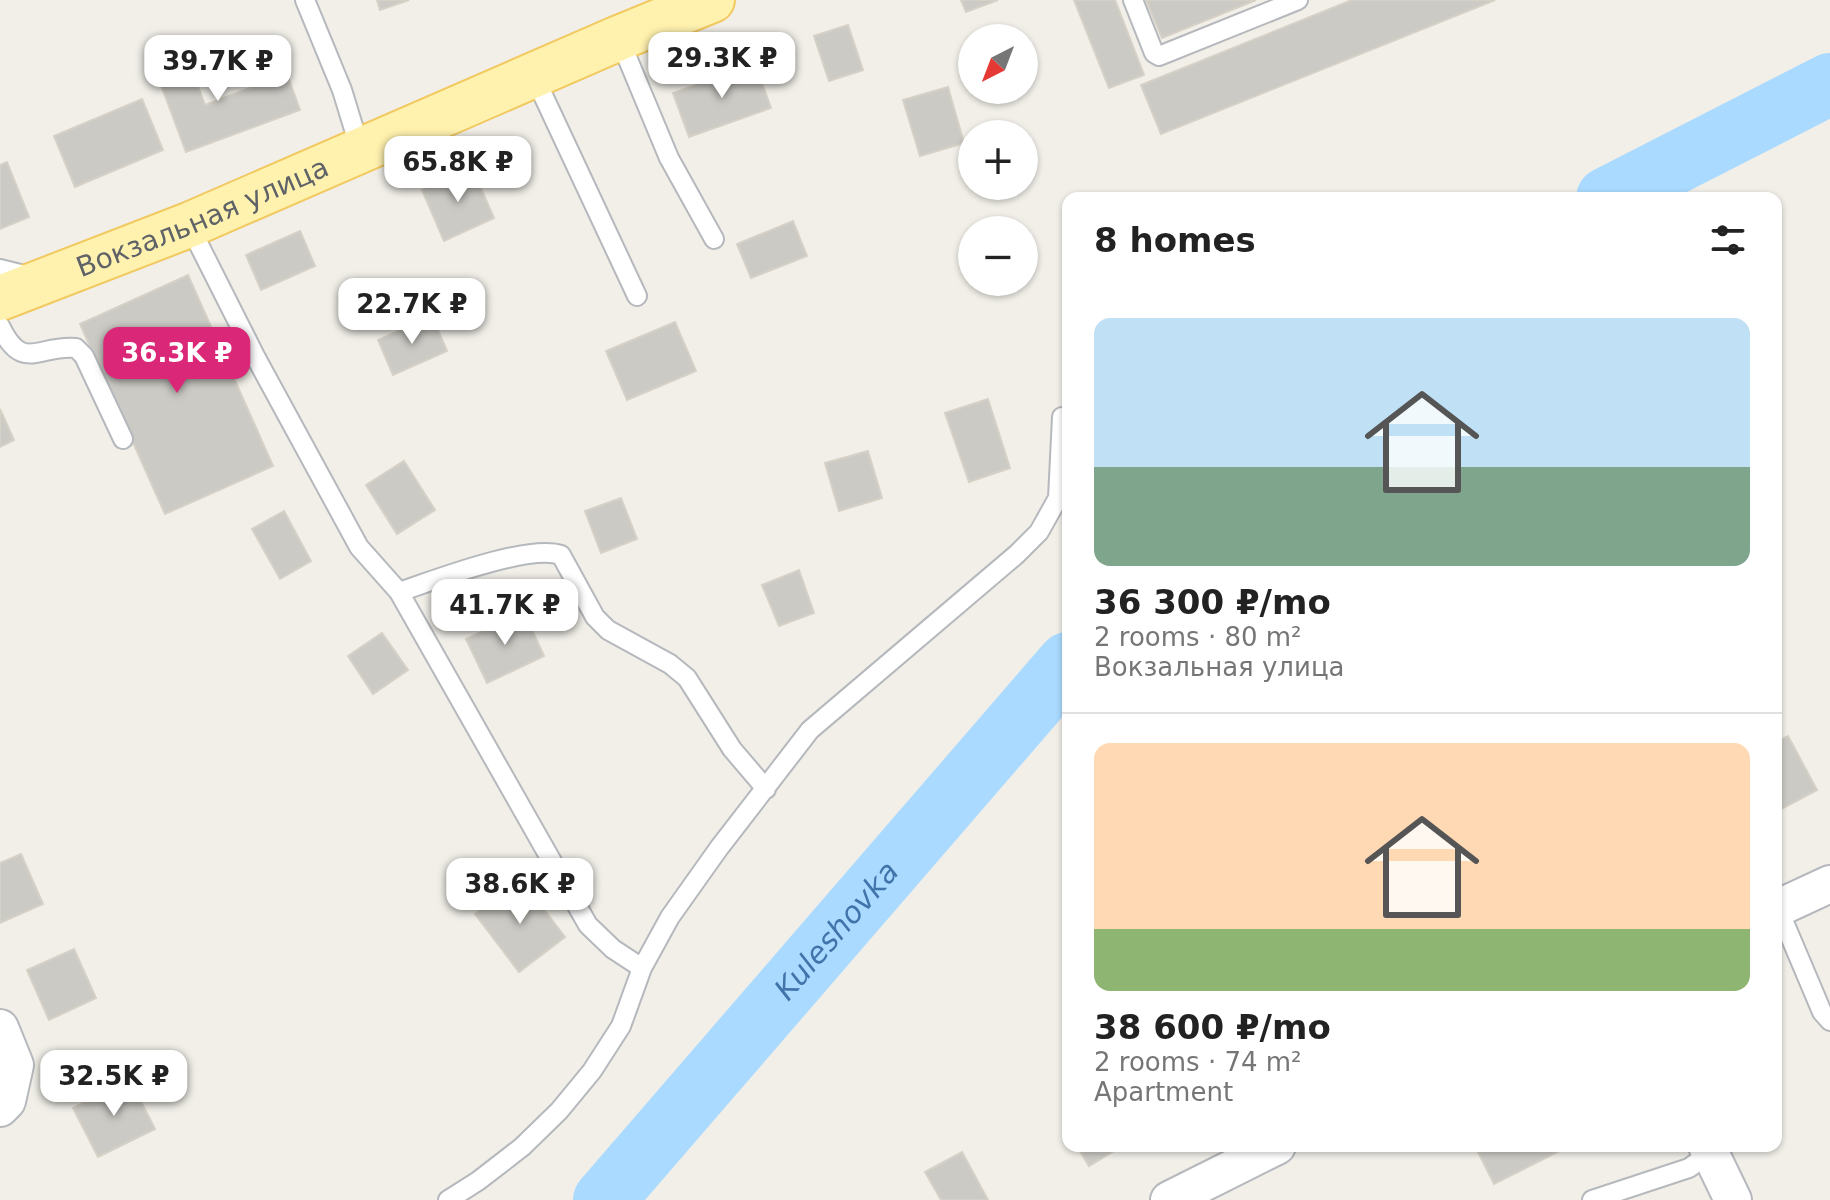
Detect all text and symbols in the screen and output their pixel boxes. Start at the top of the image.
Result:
north arrow [958,24,1038,104]
map controls [958,24,1038,296]
pin: 29.3K ₽ [648,32,796,100]
pin: 39.7K ₽ [144,35,292,103]
text: 29.3K ₽ [666,43,778,73]
text: 39.7K ₽ [162,46,274,76]
button: + [958,120,1038,200]
pin: 65.8K ₽ [384,136,532,204]
text: 65.8K ₽ [402,147,514,177]
street label: Вокзальная улица [72,150,334,284]
button: − [958,216,1038,296]
icon: filters [1706,218,1750,262]
text: 8 homes [1094,220,1256,260]
pin: 22.7K ₽ [338,278,486,346]
text: 22.7K ₽ [356,289,468,319]
pin: 36.3K ₽ [103,327,251,395]
text: 36.3K ₽ [121,338,233,368]
icon: home [1350,370,1494,514]
pin: 41.7K ₽ [431,579,579,647]
text: 36 300 ₽/mo [1094,582,1331,622]
text: 41.7K ₽ [449,590,561,620]
text: 2 rooms · 80 m² [1094,622,1302,652]
text: Вокзальная улица [1094,652,1345,682]
icon: home [1350,795,1494,939]
water label: Kuleshovka [767,854,906,1007]
pin: 38.6K ₽ [446,858,594,926]
text: 38.6K ₽ [464,869,576,899]
text: 38 600 ₽/mo [1094,1007,1331,1047]
text: 2 rooms · 74 m² [1094,1047,1302,1077]
pin: 32.5K ₽ [40,1050,188,1118]
text: 32.5K ₽ [58,1061,170,1091]
text: Apartment [1094,1077,1233,1107]

